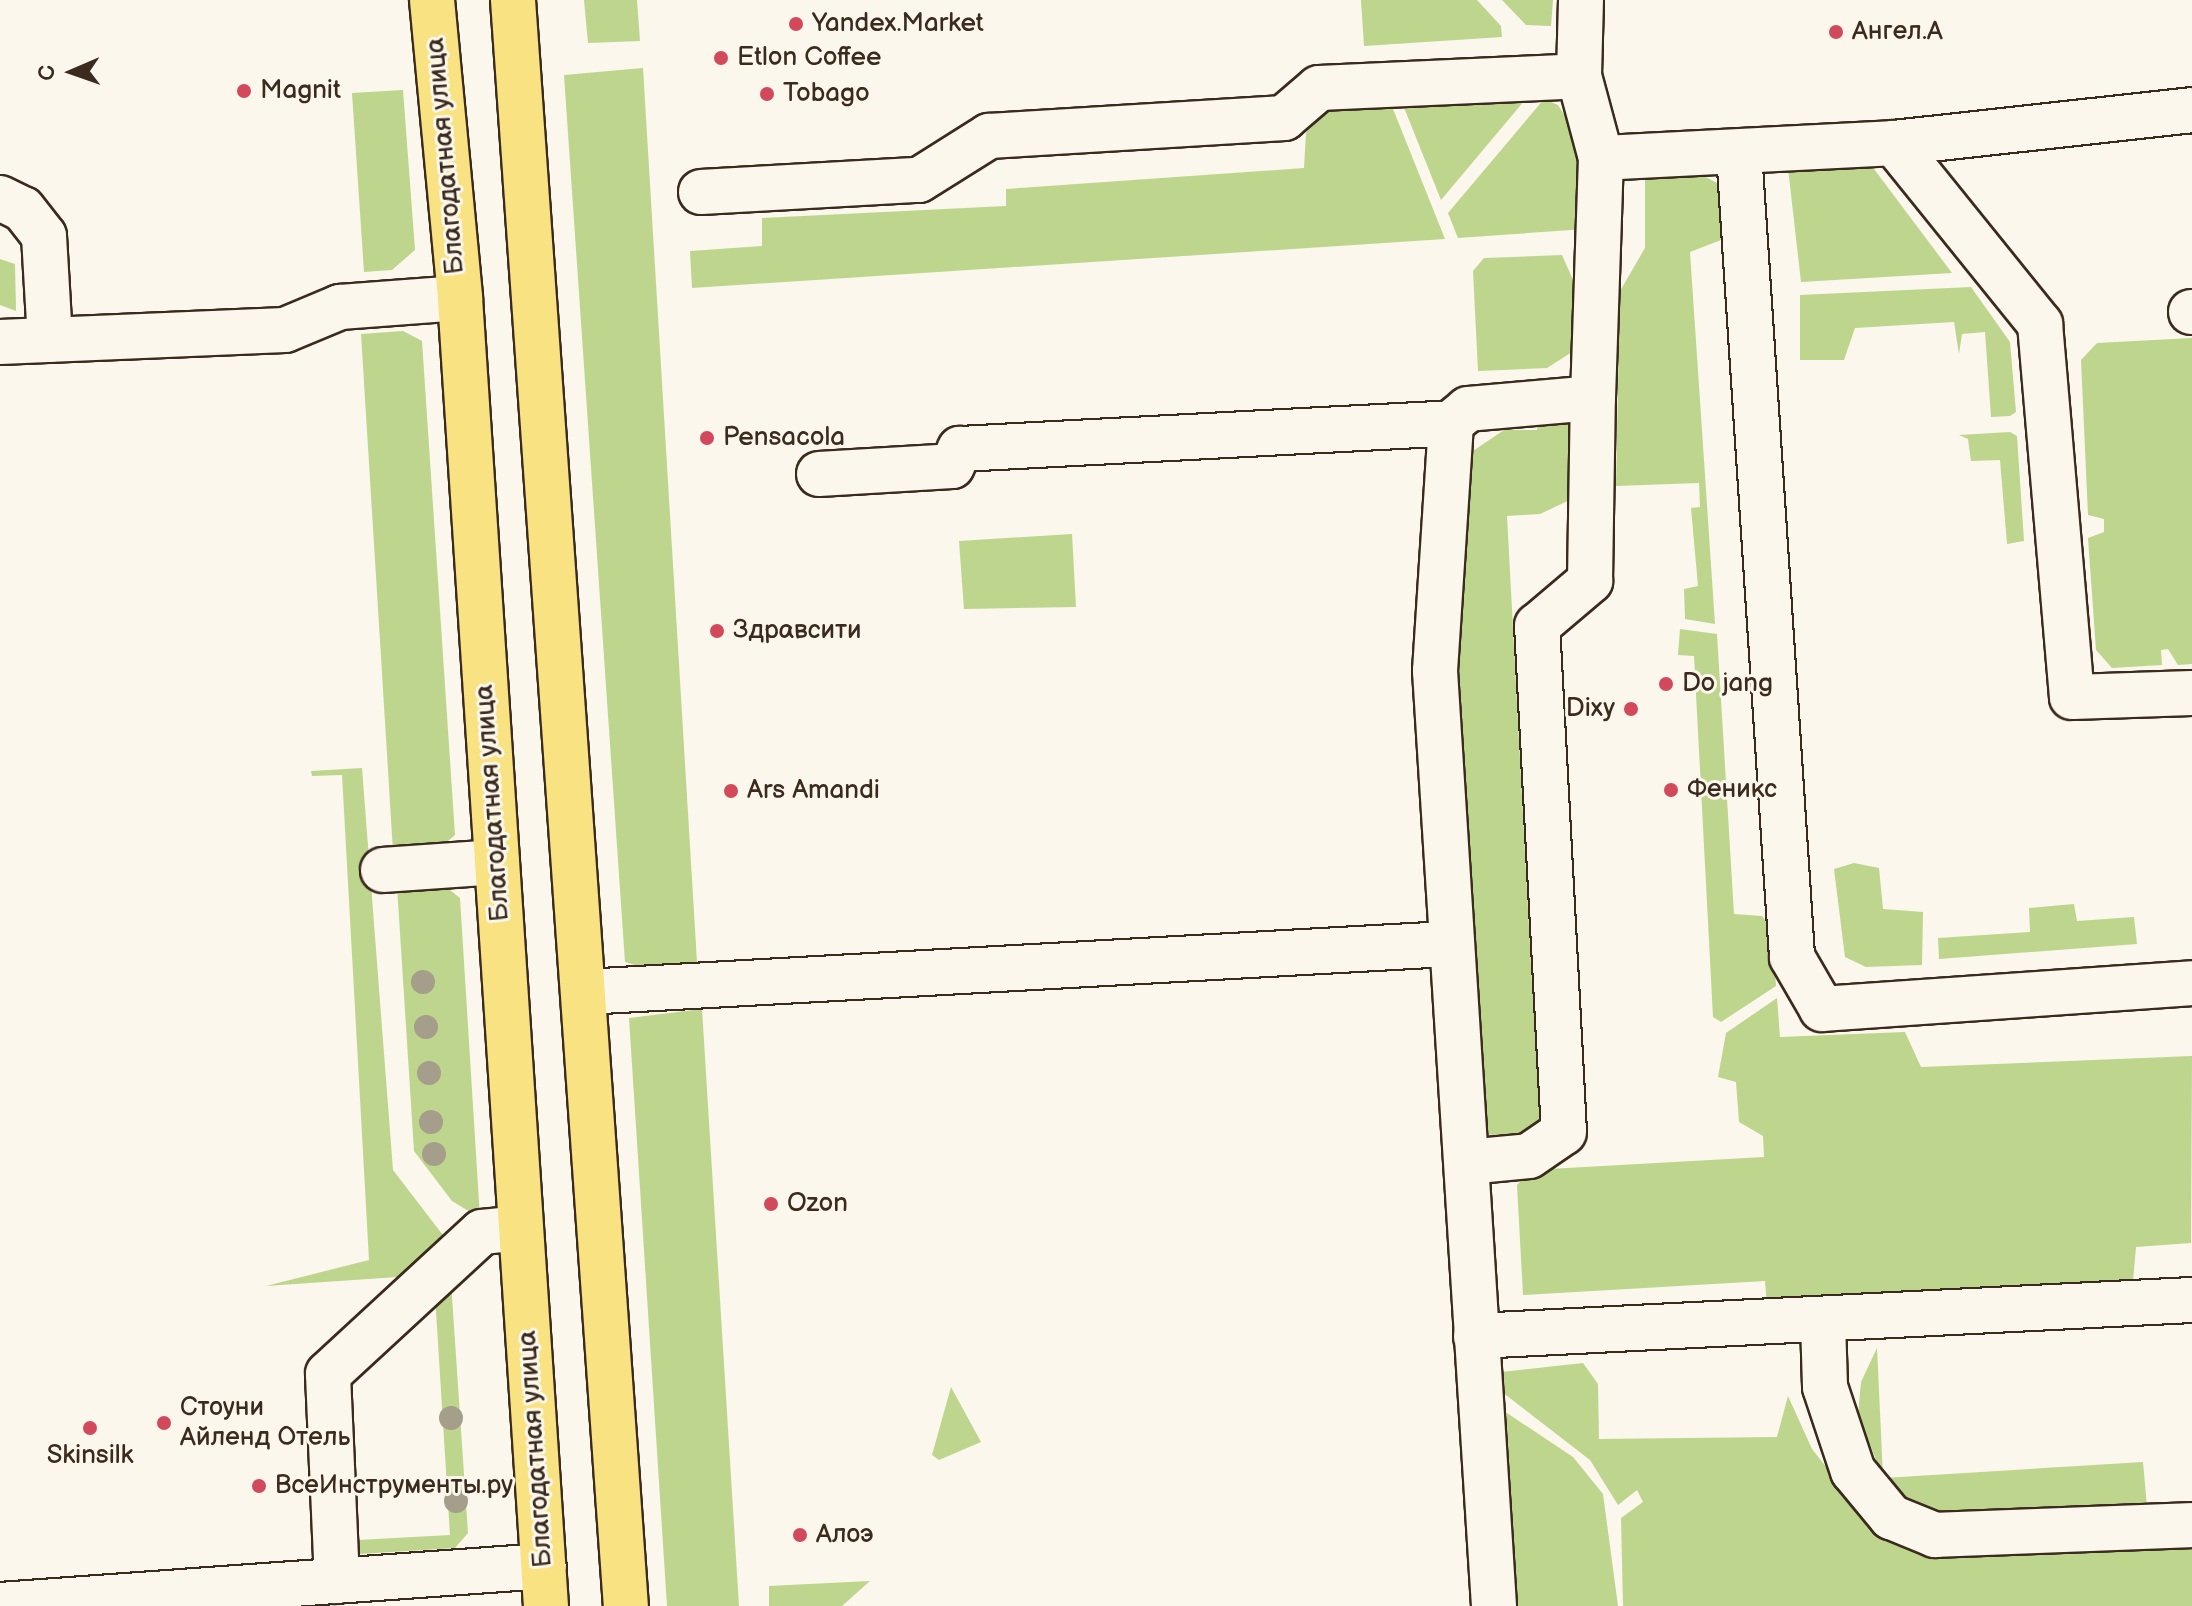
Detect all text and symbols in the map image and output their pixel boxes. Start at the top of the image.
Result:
place label: Yandex.Market [812,8,984,40]
marker: Yandex.Market [787,15,805,33]
place label: Ангел.А [1852,16,1943,48]
marker: Ангел.А [1827,23,1845,41]
north arrow [32,32,112,112]
street label: Благодатная улица [420,36,472,276]
place label: Etlon Coffee [737,42,881,74]
marker: Etlon Coffee [712,49,730,67]
text: С [34,65,61,81]
place label: Magnit [260,75,341,107]
place label: Tobago [783,78,870,110]
marker: Magnit [235,82,253,100]
marker: Tobago [758,85,776,103]
place label: Pensacola [723,422,845,454]
marker: Pensacola [698,429,716,447]
place label: Здравсити [733,615,862,647]
marker: Здравсити [708,622,726,640]
place label: Do jang [1682,668,1773,700]
marker: Do jang [1657,675,1675,693]
street label: Благодатная улица [469,684,517,922]
place label: Dixy [1566,693,1615,725]
marker: Dixy [1622,700,1640,718]
place label: Феникс [1687,774,1777,806]
place label: Ars Amandi [747,775,880,807]
marker: Феникс [1662,781,1680,799]
marker: Ars Amandi [722,782,740,800]
place label: Ozon [787,1188,848,1220]
marker: Ozon [762,1195,780,1213]
street label: Благодатная улица [512,1330,560,1568]
place label: Стоуни Айленд Отель [180,1392,350,1454]
marker: Стоуни Айленд Отель [155,1414,173,1432]
marker: Skinsilk [81,1419,99,1437]
place label: Skinsilk [47,1440,133,1472]
place label: ВсеИнструменты.ру [275,1470,513,1502]
marker: ВсеИнструменты.ру [250,1477,268,1495]
place label: Алоэ [816,1519,874,1551]
marker: Алоэ [791,1526,809,1544]

